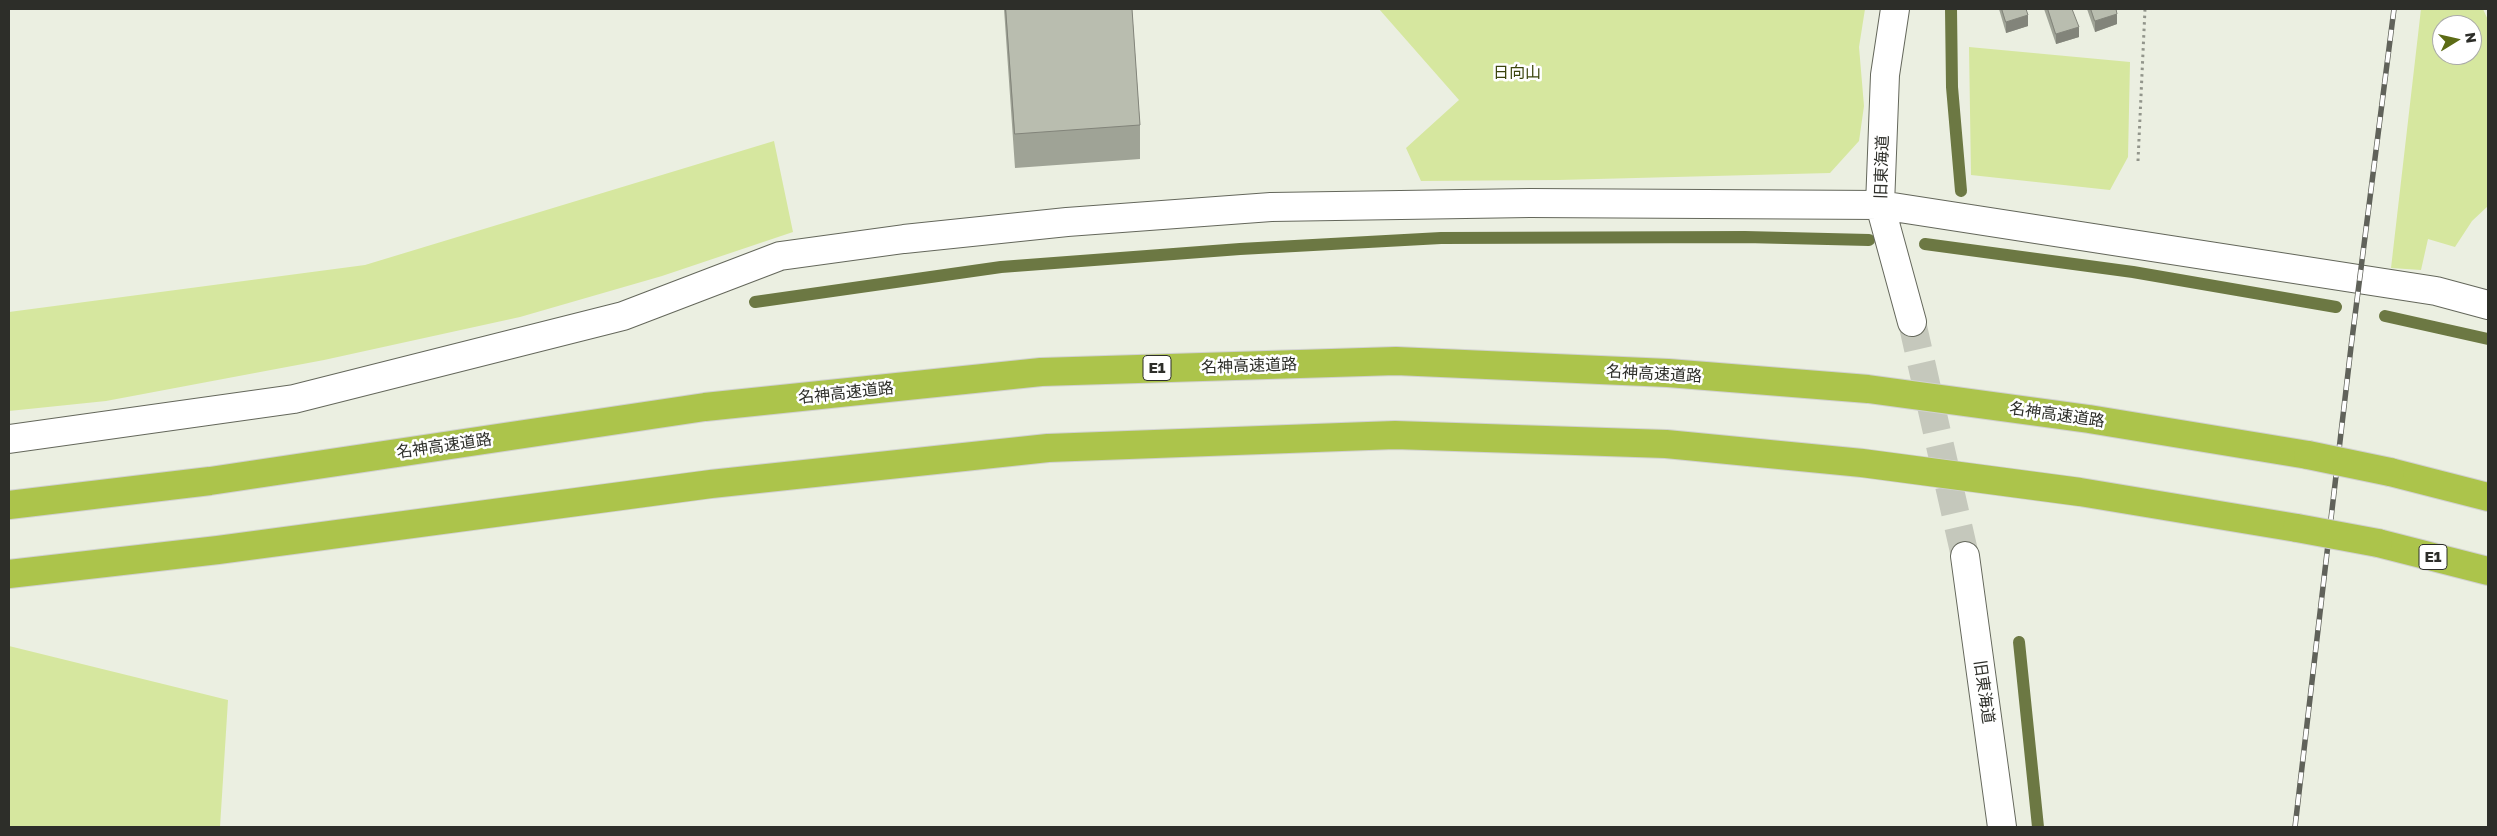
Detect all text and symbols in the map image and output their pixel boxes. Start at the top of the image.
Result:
north arrow [2432,15,2482,65]
text: N [2462,31,2481,44]
park label: 日向山 [1493,63,1541,83]
street label: 旧東海道 [1871,135,1893,199]
street label: 名神高速道路 [1201,355,1297,377]
road number: E1 [1143,356,1171,380]
street label: 名神高速道路 [1606,362,1702,386]
street label: 名神高速道路 [797,378,895,408]
street label: 名神高速道路 [2008,399,2106,431]
street label: 名神高速道路 [395,430,493,462]
road number: E1 [2419,544,2447,570]
street label: 旧東海道 [1970,659,1998,725]

